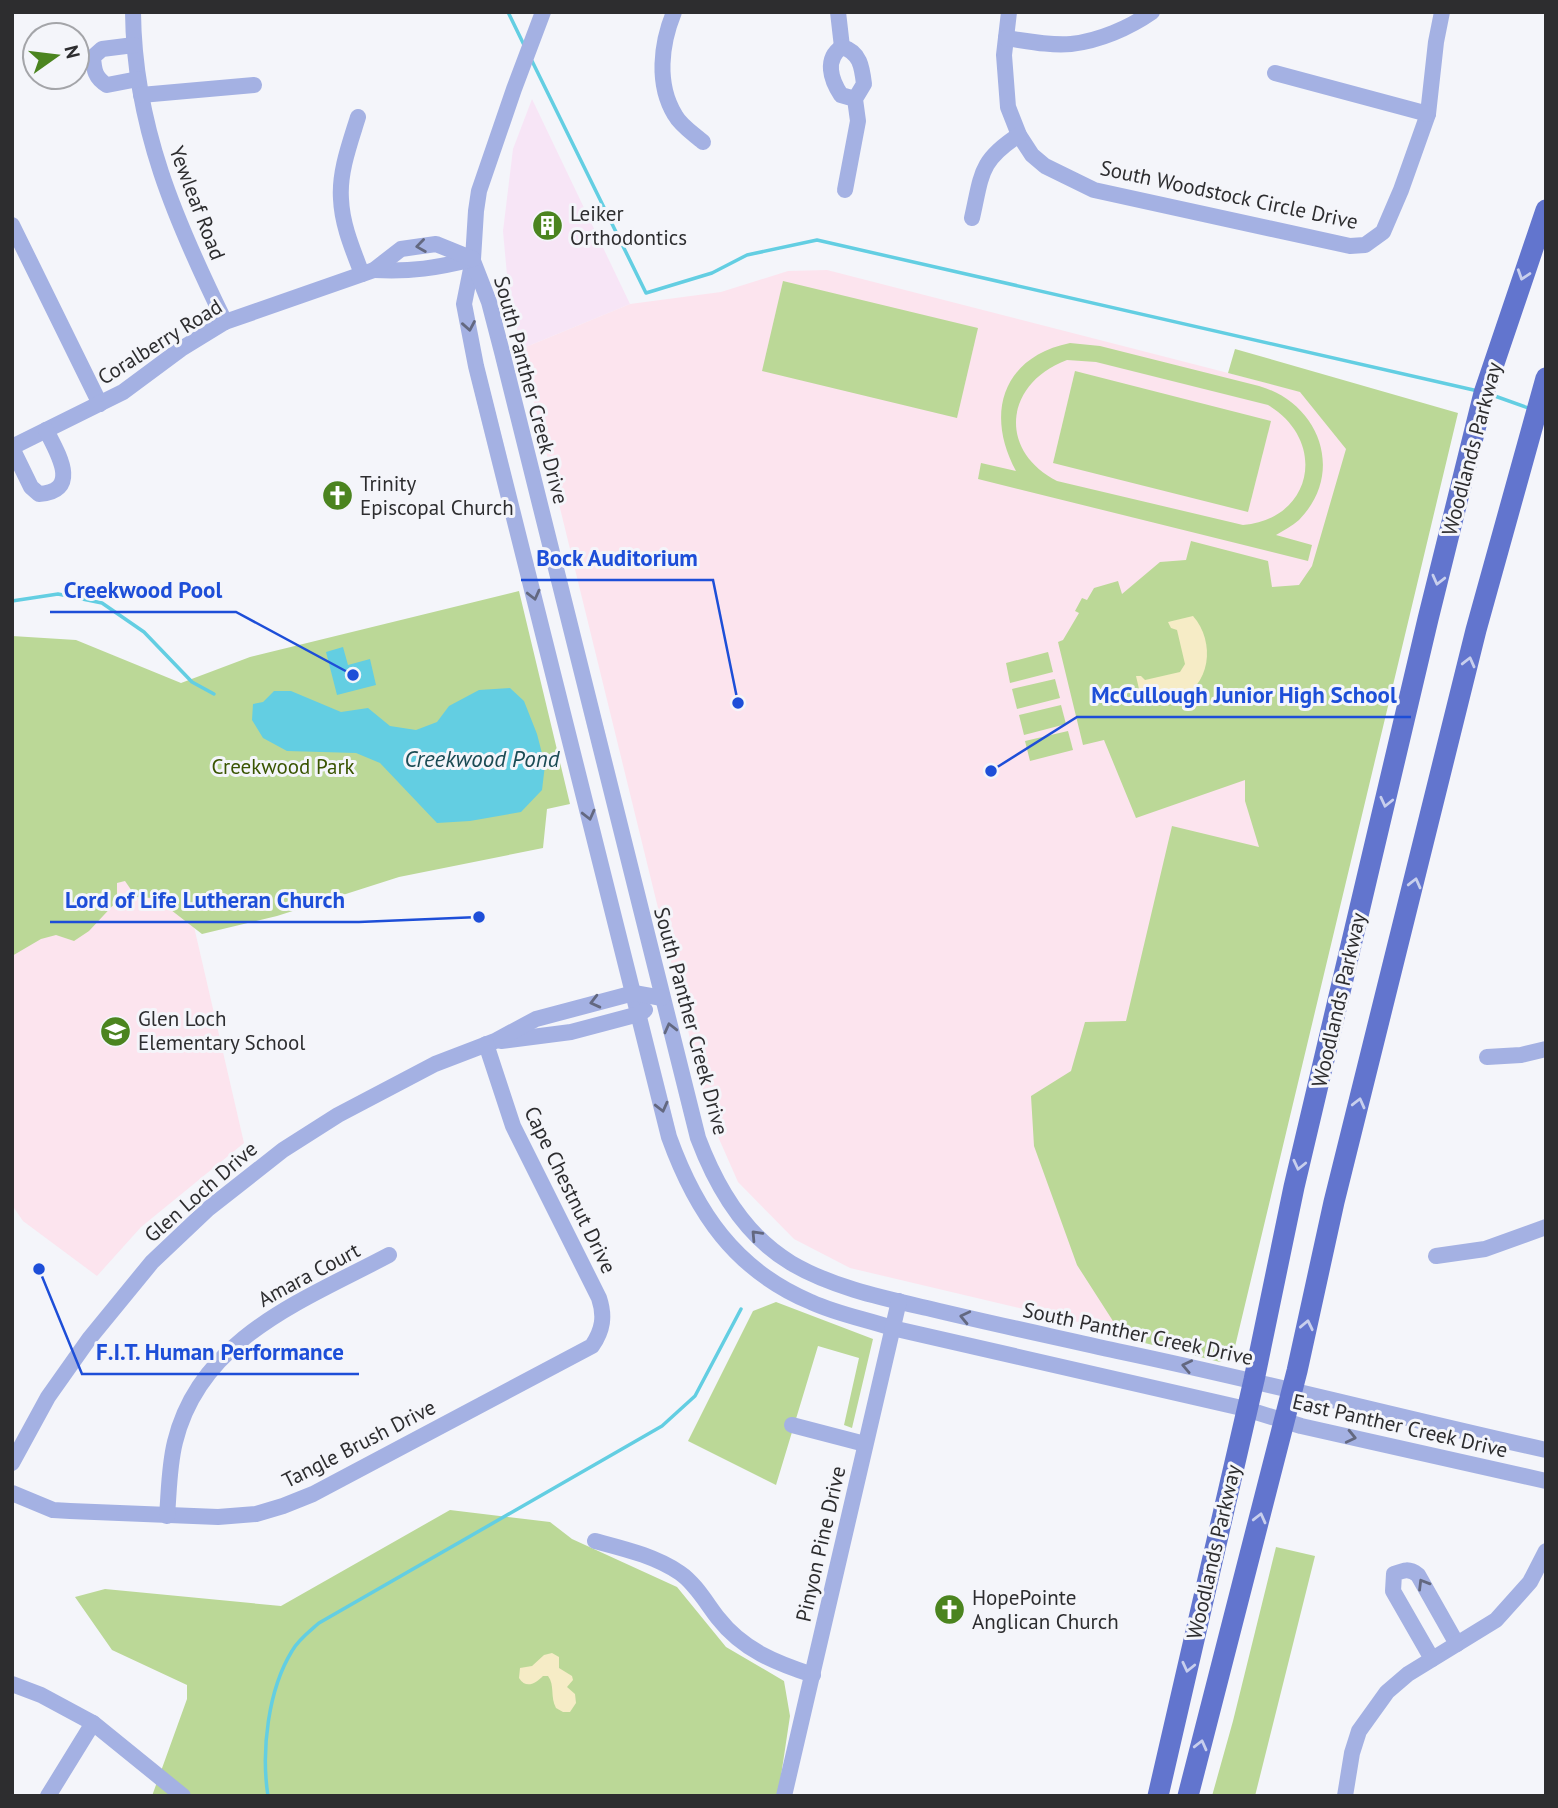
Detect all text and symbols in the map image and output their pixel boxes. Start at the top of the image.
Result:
north arrow [21,21,91,91]
text: N [59,43,86,61]
street label: Yewleaf Road [163,142,232,264]
street label: South Woodstock Circle Drive [1098,154,1361,235]
place label: Leiker Orthodontics [570,200,687,251]
building icon: Leiker Orthodontics [530,209,564,243]
one-way arrow [415,238,427,253]
one-way arrow [1517,268,1531,280]
street label: South Panther Creek Drive [488,273,575,507]
street label: Coralberry Road [93,293,227,391]
one-way arrow [460,320,475,332]
street label: Woodlands Parkway [1435,359,1508,539]
place label: Trinity Episcopal Church [360,470,514,521]
church icon: Trinity Episcopal Church [320,479,354,513]
callout: Bock Auditorium [521,536,713,580]
text: Bock Auditorium [536,543,698,572]
callout: Creekwood Pool [50,568,236,612]
one-way arrow [1432,574,1446,586]
text: Creekwood Pool [64,575,222,604]
one-way arrow [526,589,540,601]
one-way arrow [1461,656,1475,668]
callout: McCullough Junior High School [1077,673,1411,717]
text: McCullough Junior High School [1091,680,1397,709]
water label: Creekwood Pond [405,744,561,773]
park label: Creekwood Park [211,753,355,780]
one-way arrow [1380,796,1394,808]
one-way arrow [581,809,595,821]
one-way arrow [1407,877,1421,889]
callout: Lord of Life Lutheran Church [50,878,359,922]
text: Lord of Life Lutheran Church [65,885,345,914]
street label: South Panther Creek Drive [648,904,735,1138]
street label: Woodlands Parkway [1305,910,1372,1090]
one-way arrow [589,994,601,1008]
place label: Glen Loch Elementary School [138,1005,305,1056]
school or university icon: Glen Loch Elementary School [98,1014,132,1048]
one-way arrow [664,1023,678,1035]
one-way arrow [1351,1097,1365,1109]
one-way arrow [654,1101,668,1113]
street label: Cape Chestnut Drive [518,1102,623,1278]
street label: Glen Loch Drive [139,1135,263,1248]
one-way arrow [1293,1159,1307,1171]
one-way arrow [752,1230,765,1243]
street label: Amara Court [253,1236,364,1313]
street label: South Panther Creek Drive [1020,1296,1256,1371]
one-way arrow [959,1311,971,1325]
one-way arrow [1299,1319,1314,1331]
callout: F.I.T. Human Performance [82,1330,359,1374]
text: F.I.T. Human Performance [96,1337,344,1366]
one-way arrow [1181,1359,1193,1374]
street label: East Panther Creek Drive [1290,1388,1510,1463]
street label: Tangle Brush Drive [277,1393,440,1494]
one-way arrow [1345,1428,1357,1443]
street label: Woodlands Parkway [1180,1462,1247,1642]
street label: Pinyon Pine Drive [789,1463,852,1624]
one-way arrow [1251,1513,1266,1525]
one-way arrow [1418,1579,1431,1592]
place label: HopePointe Anglican Church [972,1584,1119,1635]
church icon: HopePointe Anglican Church [932,1593,966,1627]
one-way arrow [1181,1661,1196,1673]
one-way arrow [1193,1740,1207,1752]

